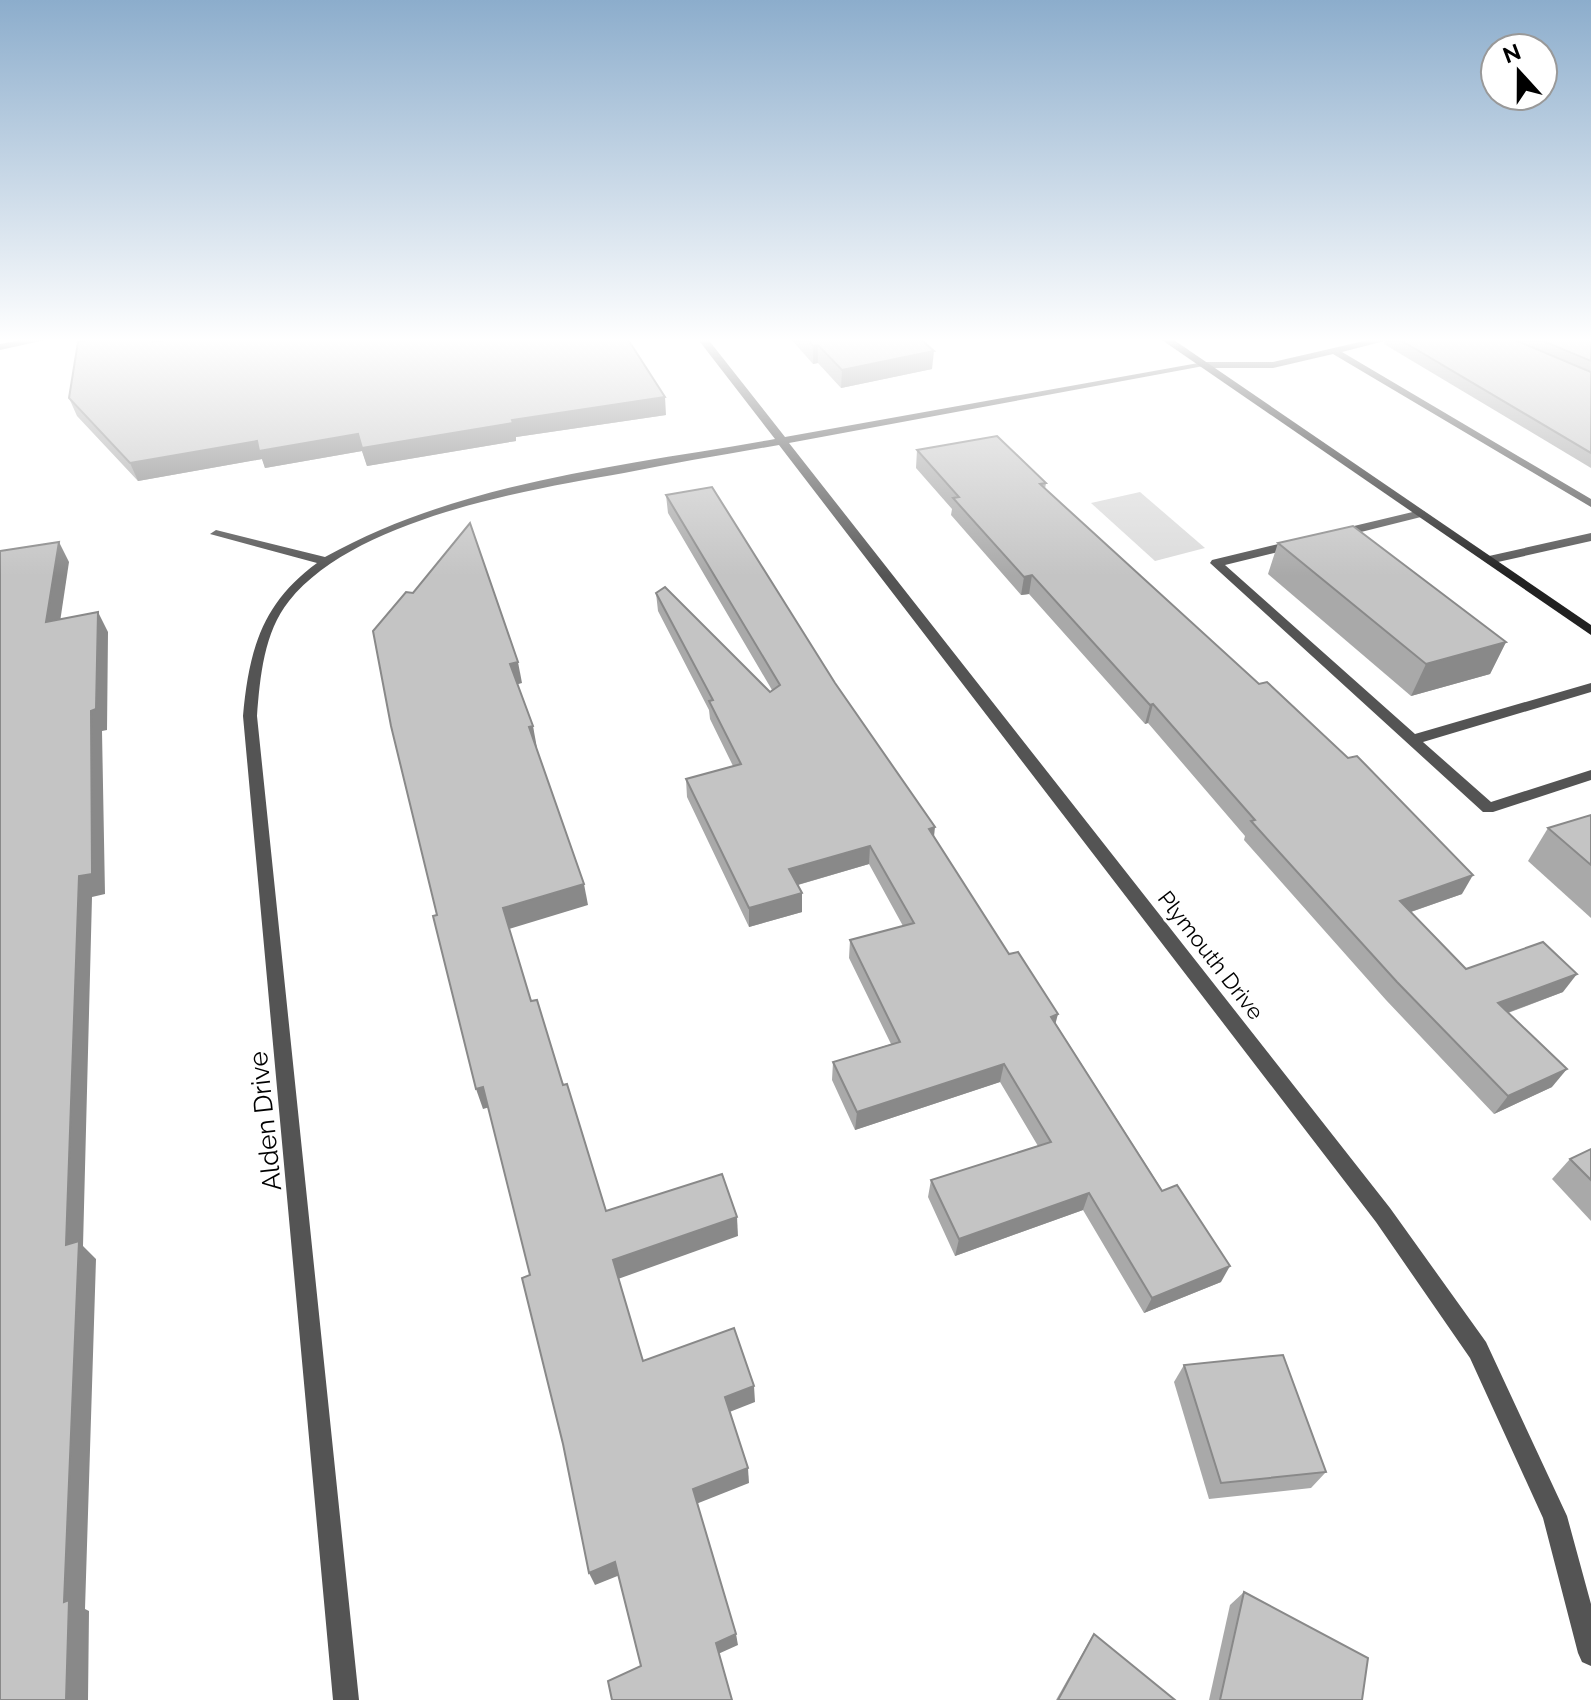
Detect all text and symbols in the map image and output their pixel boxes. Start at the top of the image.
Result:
north arrow [1479,32,1559,112]
text: N [1499,38,1524,68]
street label: Plymouth Drive [1153,886,1269,1024]
street label: Alden Drive [243,1050,287,1192]

